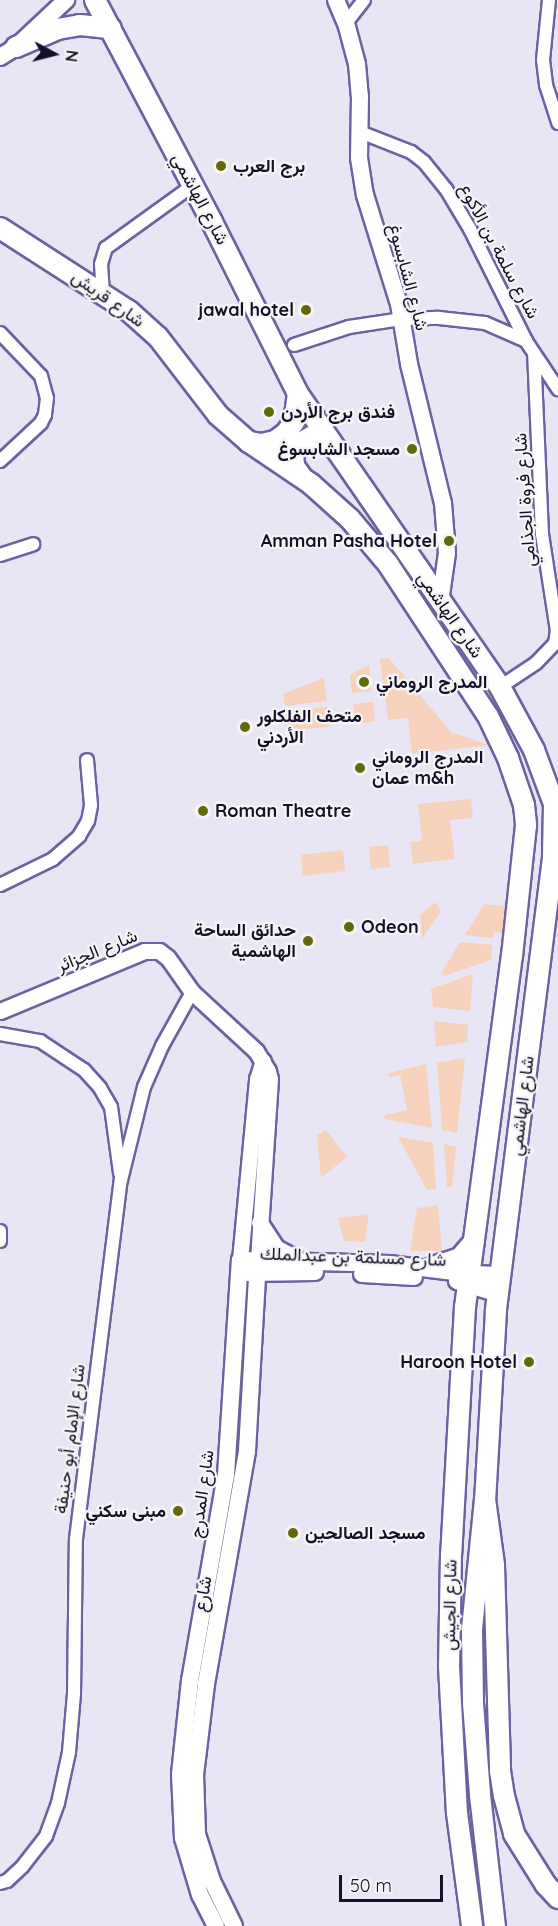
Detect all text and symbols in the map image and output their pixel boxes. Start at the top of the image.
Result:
north arrow [24,24,84,84]
text: N [61,49,83,63]
street label: شارع الهاشمي [167,150,233,248]
place label: برج العرب [233,155,305,177]
marker: برج العرب [214,159,228,173]
street label: شارع سلمة بن الأكوع [454,180,544,322]
street label: شارع الشابسوغ [383,221,433,333]
street label: شارع قريش [67,266,149,332]
place label: jawal hotel [198,299,294,321]
marker: jawal hotel [299,303,313,317]
place label: فندق برج الأردن [281,401,395,423]
marker: فندق برج الأردن [262,405,276,419]
street label: شارع فروة الجذامي [510,432,540,568]
place label: مسجد الشابسوغ [277,438,400,460]
marker: مسجد الشابسوغ [405,442,419,456]
place label: Amman Pasha Hotel [261,530,437,552]
marker: Amman Pasha Hotel [442,534,456,548]
street label: شارع الهاشمي [412,568,488,662]
place label: المدرج الروماني [376,671,487,693]
marker: المدرج الروماني [357,675,371,689]
place label: متحف الفلكلور الأردني [257,706,362,748]
marker: متحف الفلكلور الأردني [238,720,252,734]
place label: المدرج الروماني عمان m&h [372,747,483,789]
marker: المدرج الروماني عمان m&h [353,761,367,775]
place label: Roman Theatre [215,800,351,822]
marker: Roman Theatre [196,804,210,818]
place label: Odeon [361,916,419,938]
place label: حدائق الساحة الهاشمية [194,920,296,962]
marker: Odeon [342,920,356,934]
street label: شارع الجزائر [53,925,141,977]
marker: حدائق الساحة الهاشمية [301,934,315,948]
street label: شارع الهاشمي [505,1055,539,1157]
street label: شارع مسلمة بن عبدالملك [259,1243,447,1271]
place label: Haroon Hotel [400,1351,517,1373]
marker: Haroon Hotel [522,1355,536,1369]
street label: شارع الإمام أبو حنيفة [50,1363,90,1515]
street label: شارع المدرج [185,1449,219,1539]
place label: مبنى سكني [86,1500,166,1522]
marker: مبنى سكني [171,1504,185,1518]
place label: مسجد الصالحين [305,1522,426,1544]
marker: مسجد الصالحين [286,1526,300,1540]
street label: شارع الجيش [438,1559,462,1651]
street label: شارع [189,1574,217,1614]
scale bar [342,1863,446,1901]
text: 50 m [350,1874,392,1897]

